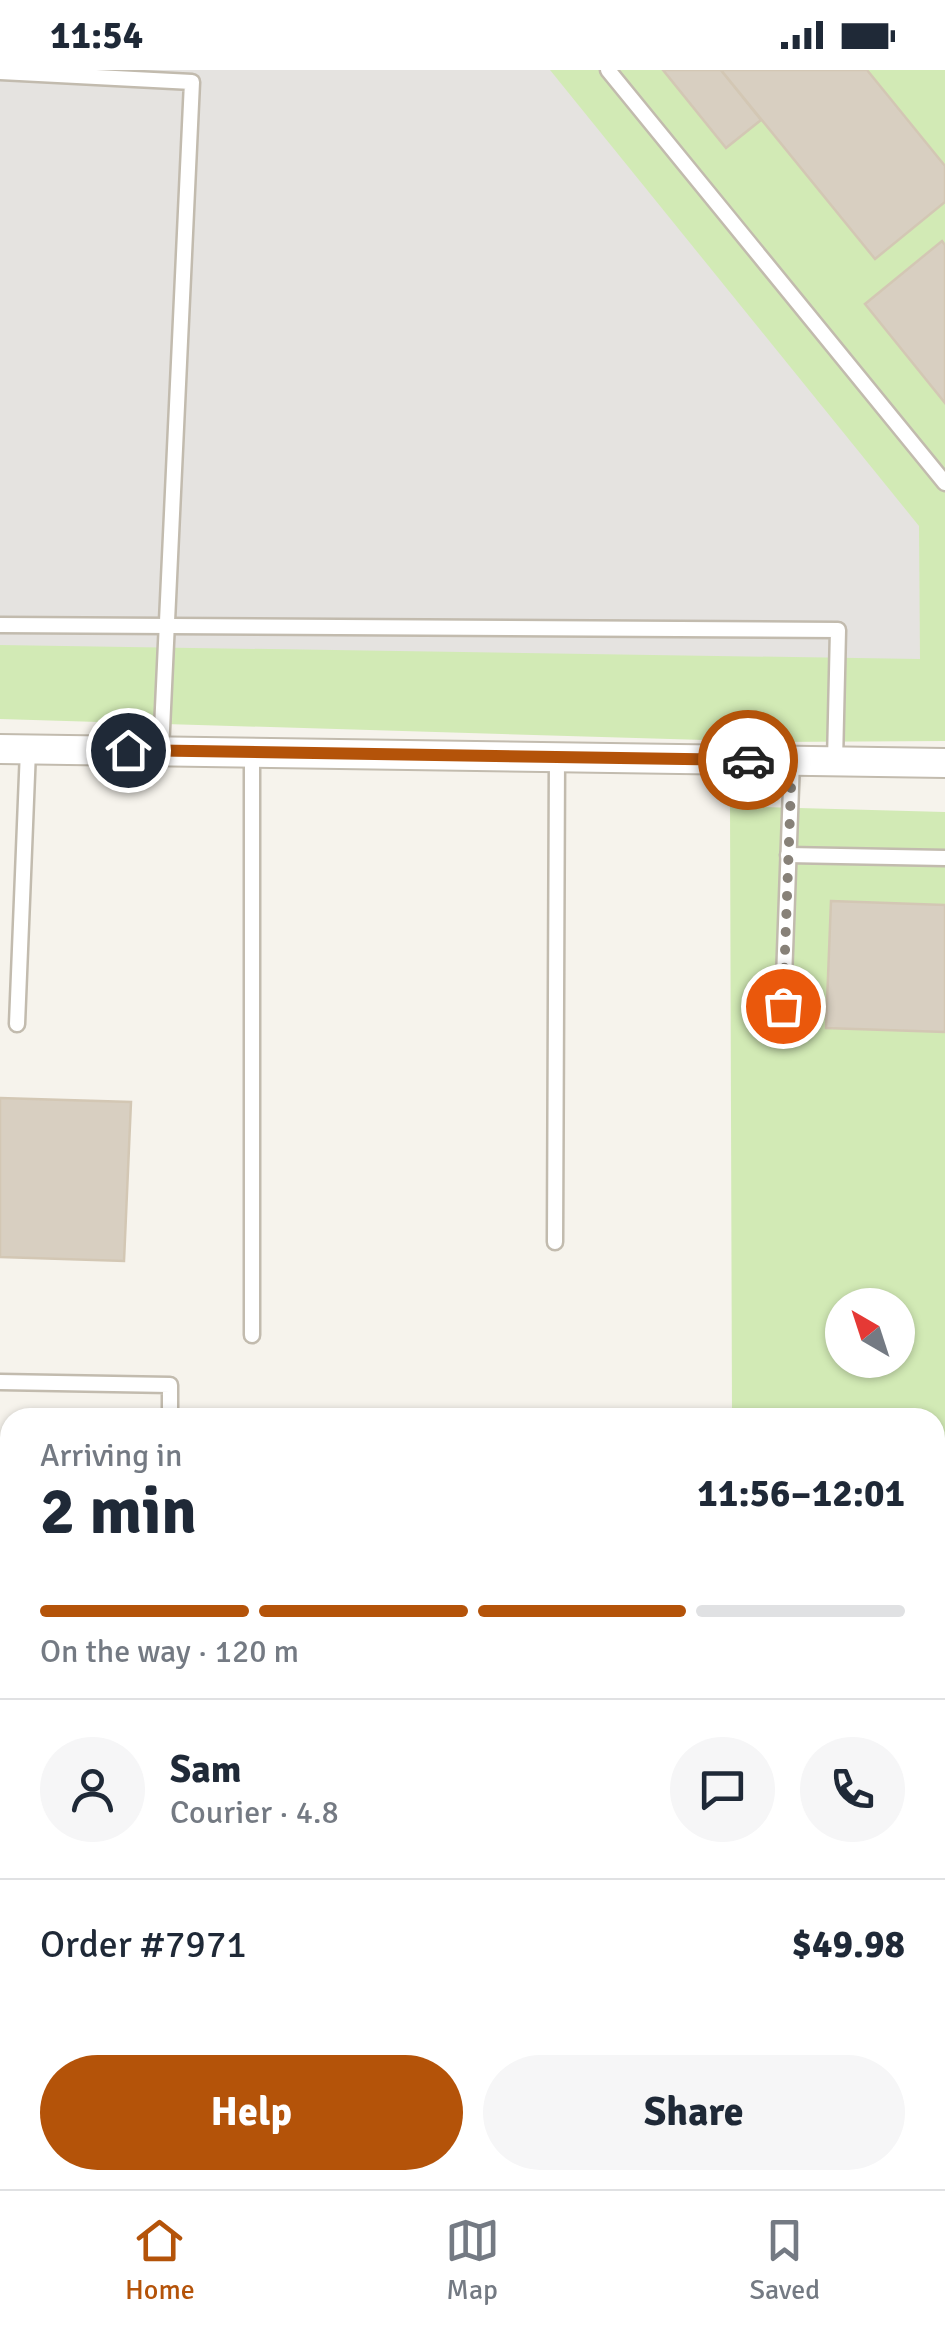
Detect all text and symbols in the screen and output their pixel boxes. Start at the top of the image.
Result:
text: 11:54 [50,12,143,59]
pin [86,708,171,793]
courier [698,710,798,810]
icon: home [101,723,156,778]
icon: car [721,733,776,788]
pin [741,964,826,1049]
icon: bag [756,979,811,1034]
north arrow [825,1288,915,1378]
map controls [825,1288,915,1378]
text: Arriving in [40,1436,182,1475]
text: 11:56–12:01 [697,1470,905,1517]
text: 2 min [40,1472,197,1552]
text: On the way · 120 m [40,1632,299,1671]
button: person [40,1737,145,1842]
button: chat [670,1737,775,1842]
button: phone [800,1737,905,1842]
text: Sam [170,1746,241,1793]
text: Courier · 4.8 [170,1793,339,1832]
text: Order #7971 [40,1921,247,1968]
text: $49.98 [792,1921,905,1968]
button: Help [40,2055,463,2170]
button: Share [483,2055,905,2170]
tab: Home [125,2213,195,2307]
tab: Map [445,2213,500,2307]
tab: Saved [750,2213,820,2307]

